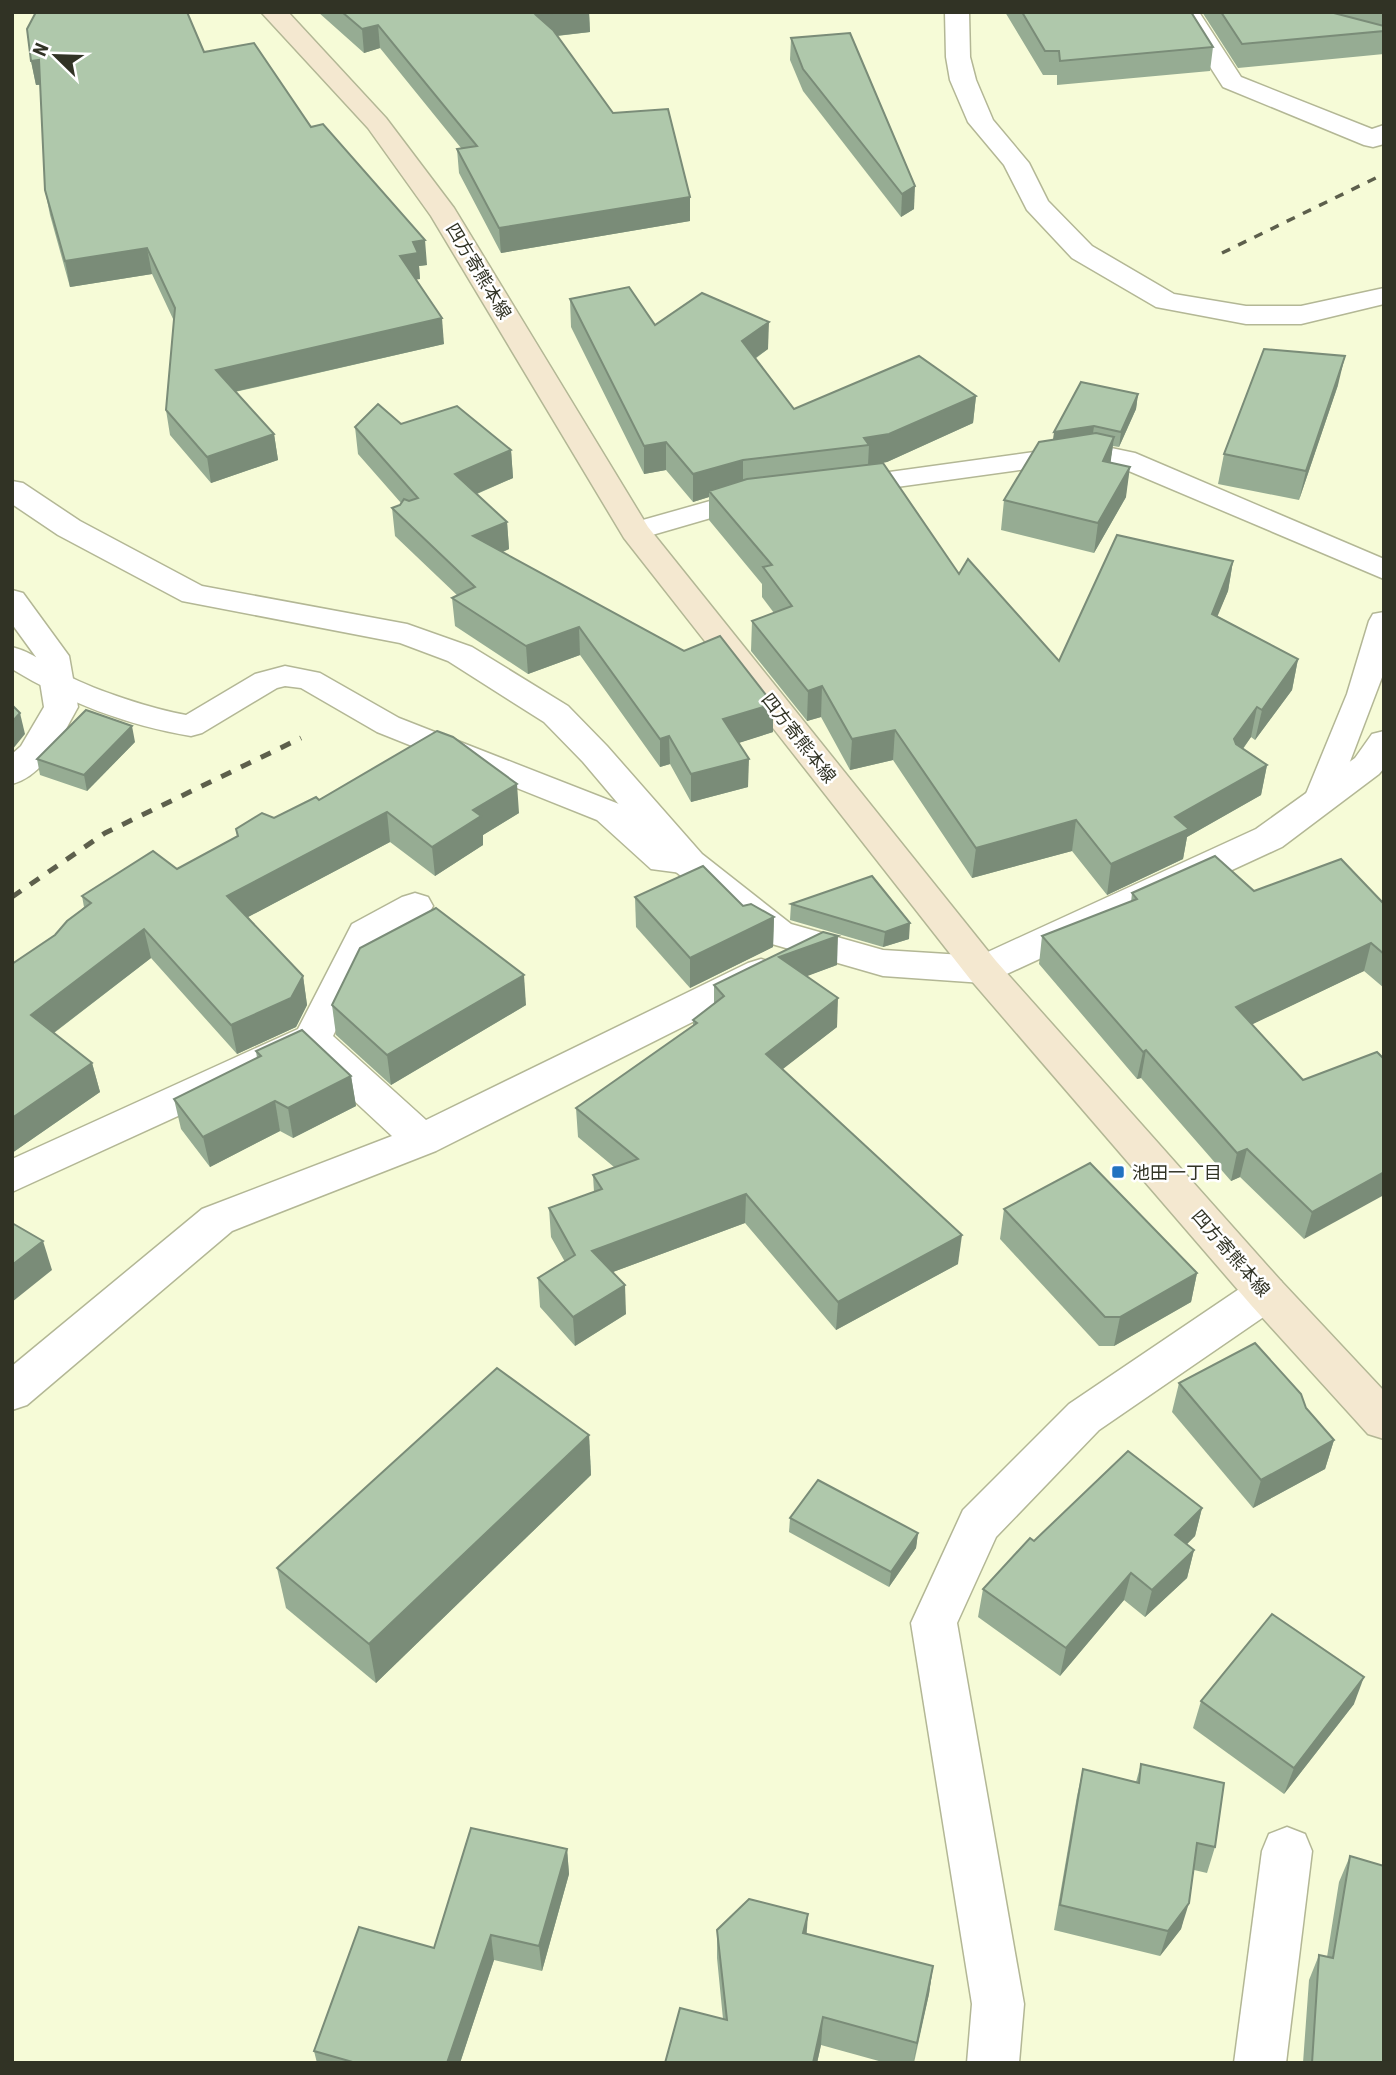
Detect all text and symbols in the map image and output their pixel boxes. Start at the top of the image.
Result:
north arrow [21,21,91,91]
text: N [28,40,54,59]
street label: 四方寄熊本線 [442,219,516,323]
street label: 四方寄熊本線 [757,689,841,787]
place label: 池田一丁目 [1132,1162,1222,1183]
marker: 池田一丁目 [1110,1164,1126,1180]
street label: 四方寄熊本線 [1188,1205,1274,1301]

